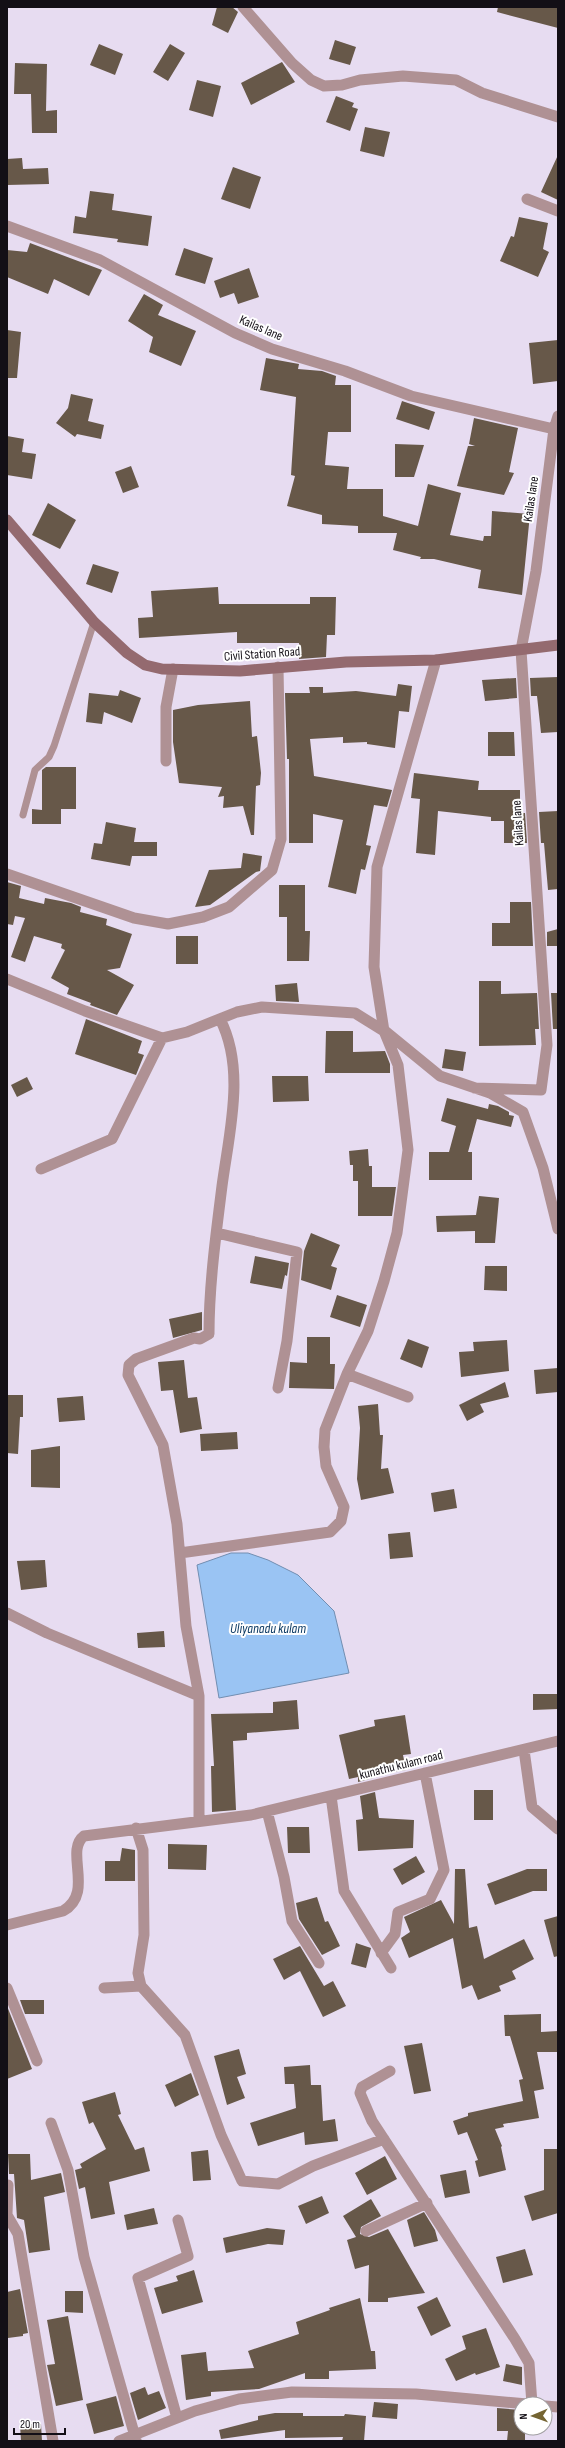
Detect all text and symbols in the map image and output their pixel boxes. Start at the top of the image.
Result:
street label: Kailas lane [237,312,285,344]
street label: Kailas lane [520,475,542,523]
street label: Civil Station Road [223,643,301,665]
street label: Kailas lane [508,800,528,846]
water label: Uliyanadu kulam [230,1620,306,1637]
street label: kunathu kulam road [358,1747,444,1783]
north arrow [513,2396,553,2436]
scale bar [14,2410,65,2436]
text: N [517,2413,530,2419]
text: 20 m [20,2417,40,2432]

